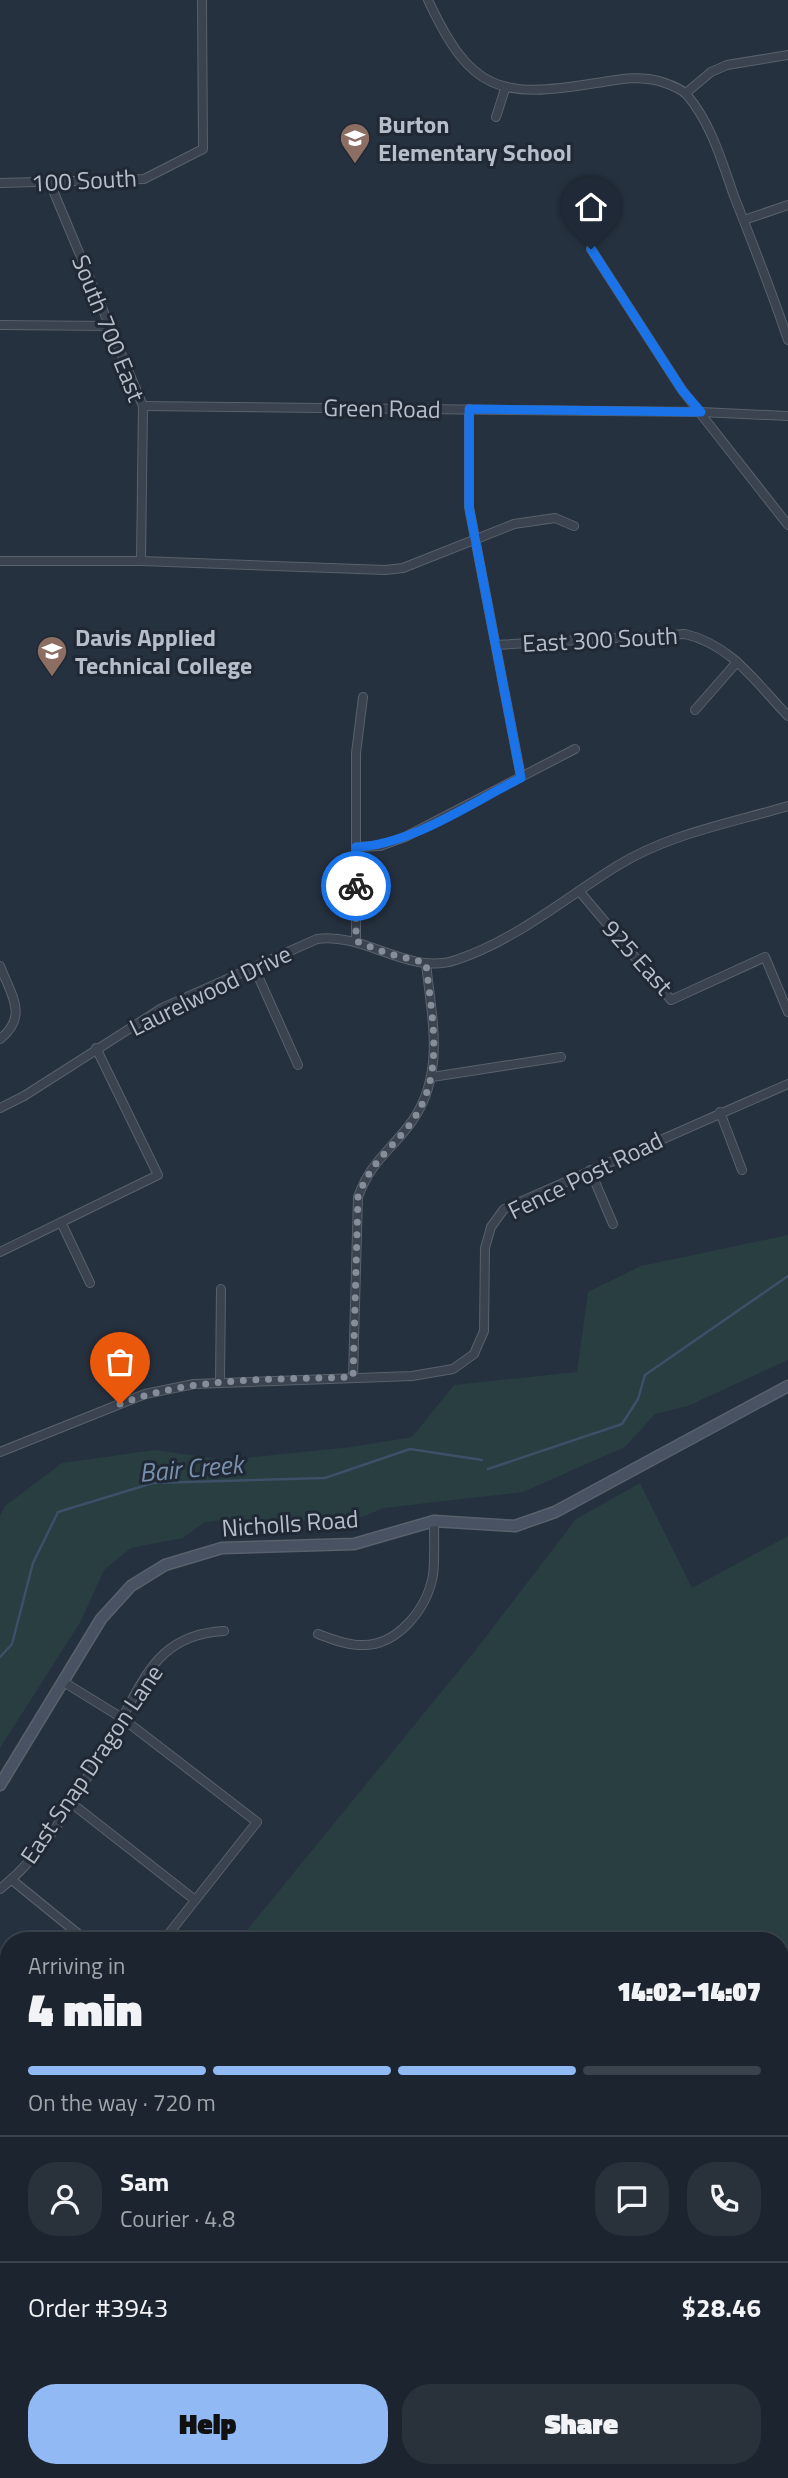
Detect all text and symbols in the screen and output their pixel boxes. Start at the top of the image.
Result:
place label: Burton Elementary School [378,106,572,170]
school or university icon: Burton Elementary School [338,121,372,165]
street label: 100 South [30,159,138,201]
pin [561,177,621,249]
icon: home [572,188,610,226]
street label: South 700 East [63,249,155,407]
street label: Green Road [323,389,441,427]
street label: East 300 South [521,617,679,661]
place label: Davis Applied Technical College [75,619,252,683]
school or university icon: Davis Applied Technical College [35,634,69,678]
courier [321,851,391,921]
icon: bike [337,867,375,905]
street label: 925 East [594,911,682,1003]
street label: Laurelwood Drive [123,935,297,1045]
street label: Fence Post Road [501,1122,669,1228]
pin [90,1332,150,1404]
icon: bag [101,1343,139,1381]
water label: Bair Creek [138,1444,248,1492]
street label: Nicholls Road [220,1500,360,1546]
street label: East Snap Dragon Lane [11,1657,171,1871]
text: Arriving in [28,1948,125,1983]
text: 14:02–14:07 [617,1972,761,2011]
text: 4 min [28,1974,142,2044]
text: On the way · 720 m [28,2085,216,2120]
button: person [28,2162,102,2236]
text: Sam [120,2162,169,2201]
button: chat [595,2162,669,2236]
button: phone [687,2162,761,2236]
text: Courier · 4.8 [120,2201,235,2236]
text: Order #3943 [28,2288,168,2327]
text: $28.46 [682,2288,761,2327]
button: Help [28,2384,388,2464]
button: Share [402,2384,761,2464]

